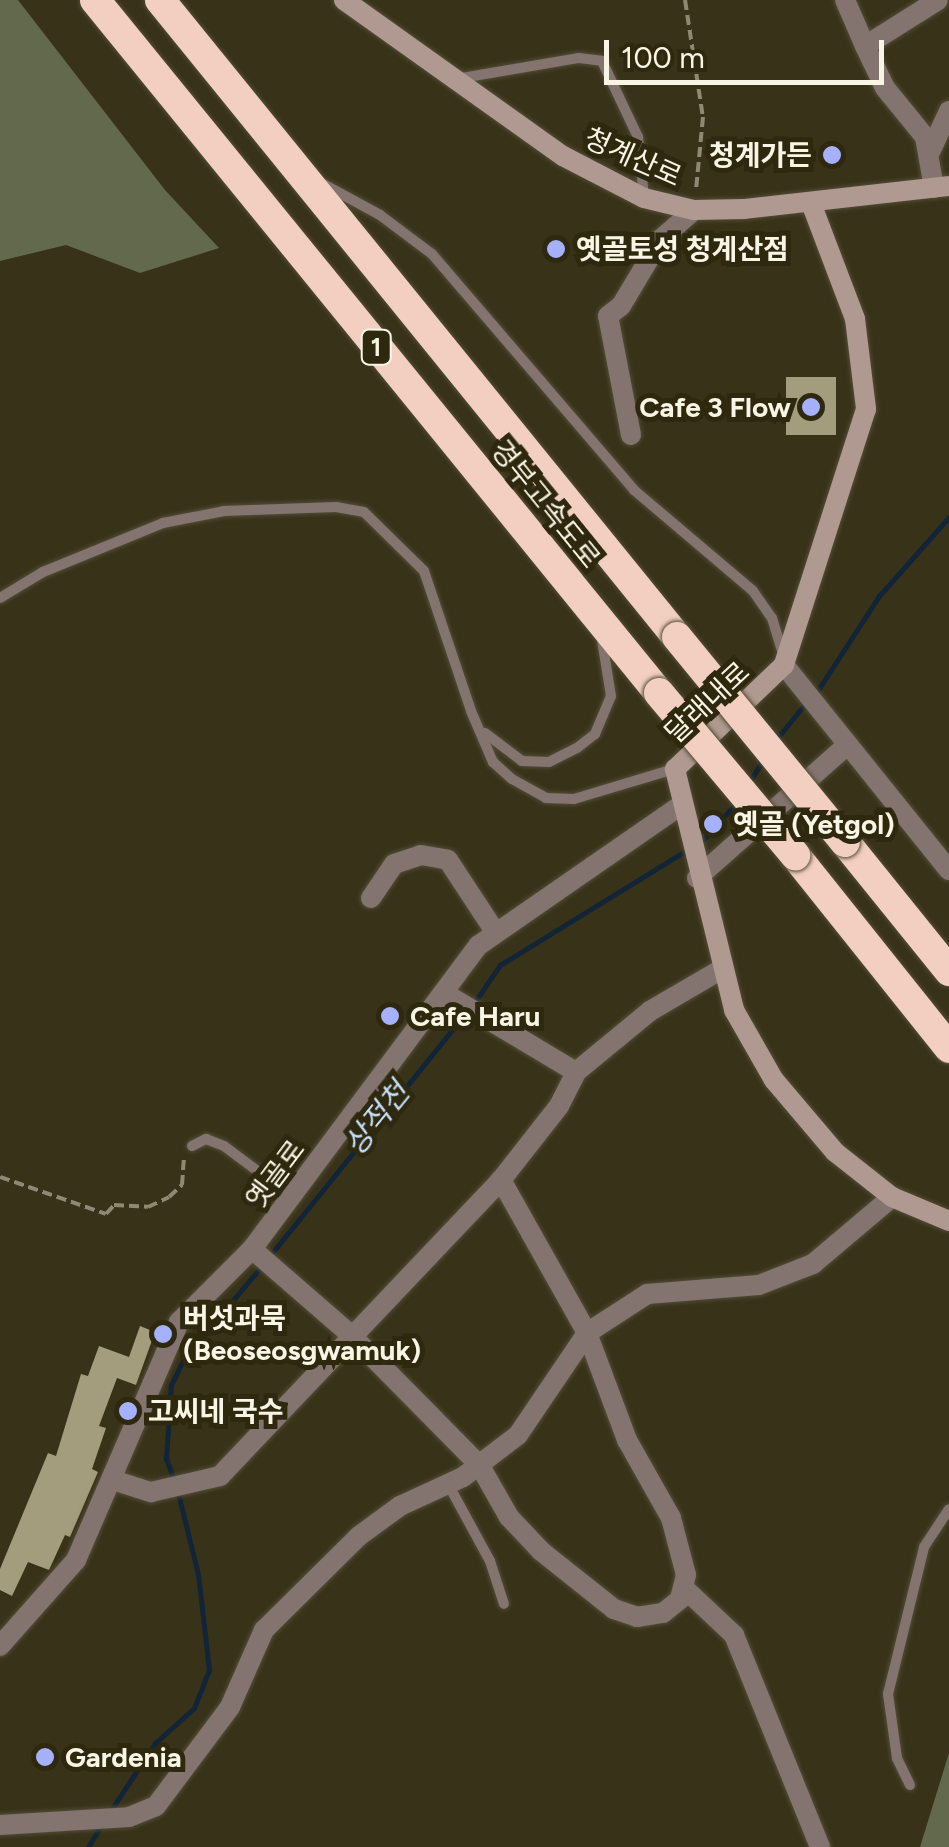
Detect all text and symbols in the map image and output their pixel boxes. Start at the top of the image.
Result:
scale bar [609,20,889,82]
text: 100 m [621,39,705,76]
street label: 청계산로 [579,121,687,193]
place label: 청계가든 [709,138,812,172]
marker: 청계가든 [821,144,843,166]
place label: 옛골토성 청계산점 [576,232,789,266]
marker: 옛골토성 청계산점 [545,238,567,260]
road number: 1 [358,327,394,367]
place label: Cafe 3 Flow [639,390,791,424]
marker: Cafe 3 Flow [800,396,822,418]
street label: 경부고속도로 [484,433,608,575]
street label: 달래내로 [658,655,756,749]
place label: 옛골 (Yetgol) [733,807,895,841]
marker: 옛골 (Yetgol) [702,813,724,835]
place label: Cafe Haru [410,999,541,1033]
marker: Cafe Haru [379,1005,401,1027]
water label: 상적천 [337,1075,417,1163]
street label: 옛골로 [238,1133,312,1215]
place label: 버섯과묵 (Beoseosgwamuk) [183,1301,421,1367]
marker: 버섯과묵 (Beoseosgwamuk) [152,1323,174,1345]
place label: 고씨네 국수 [148,1394,283,1428]
marker: 고씨네 국수 [117,1400,139,1422]
place label: Gardenia [65,1740,182,1774]
marker: Gardenia [34,1746,56,1768]

